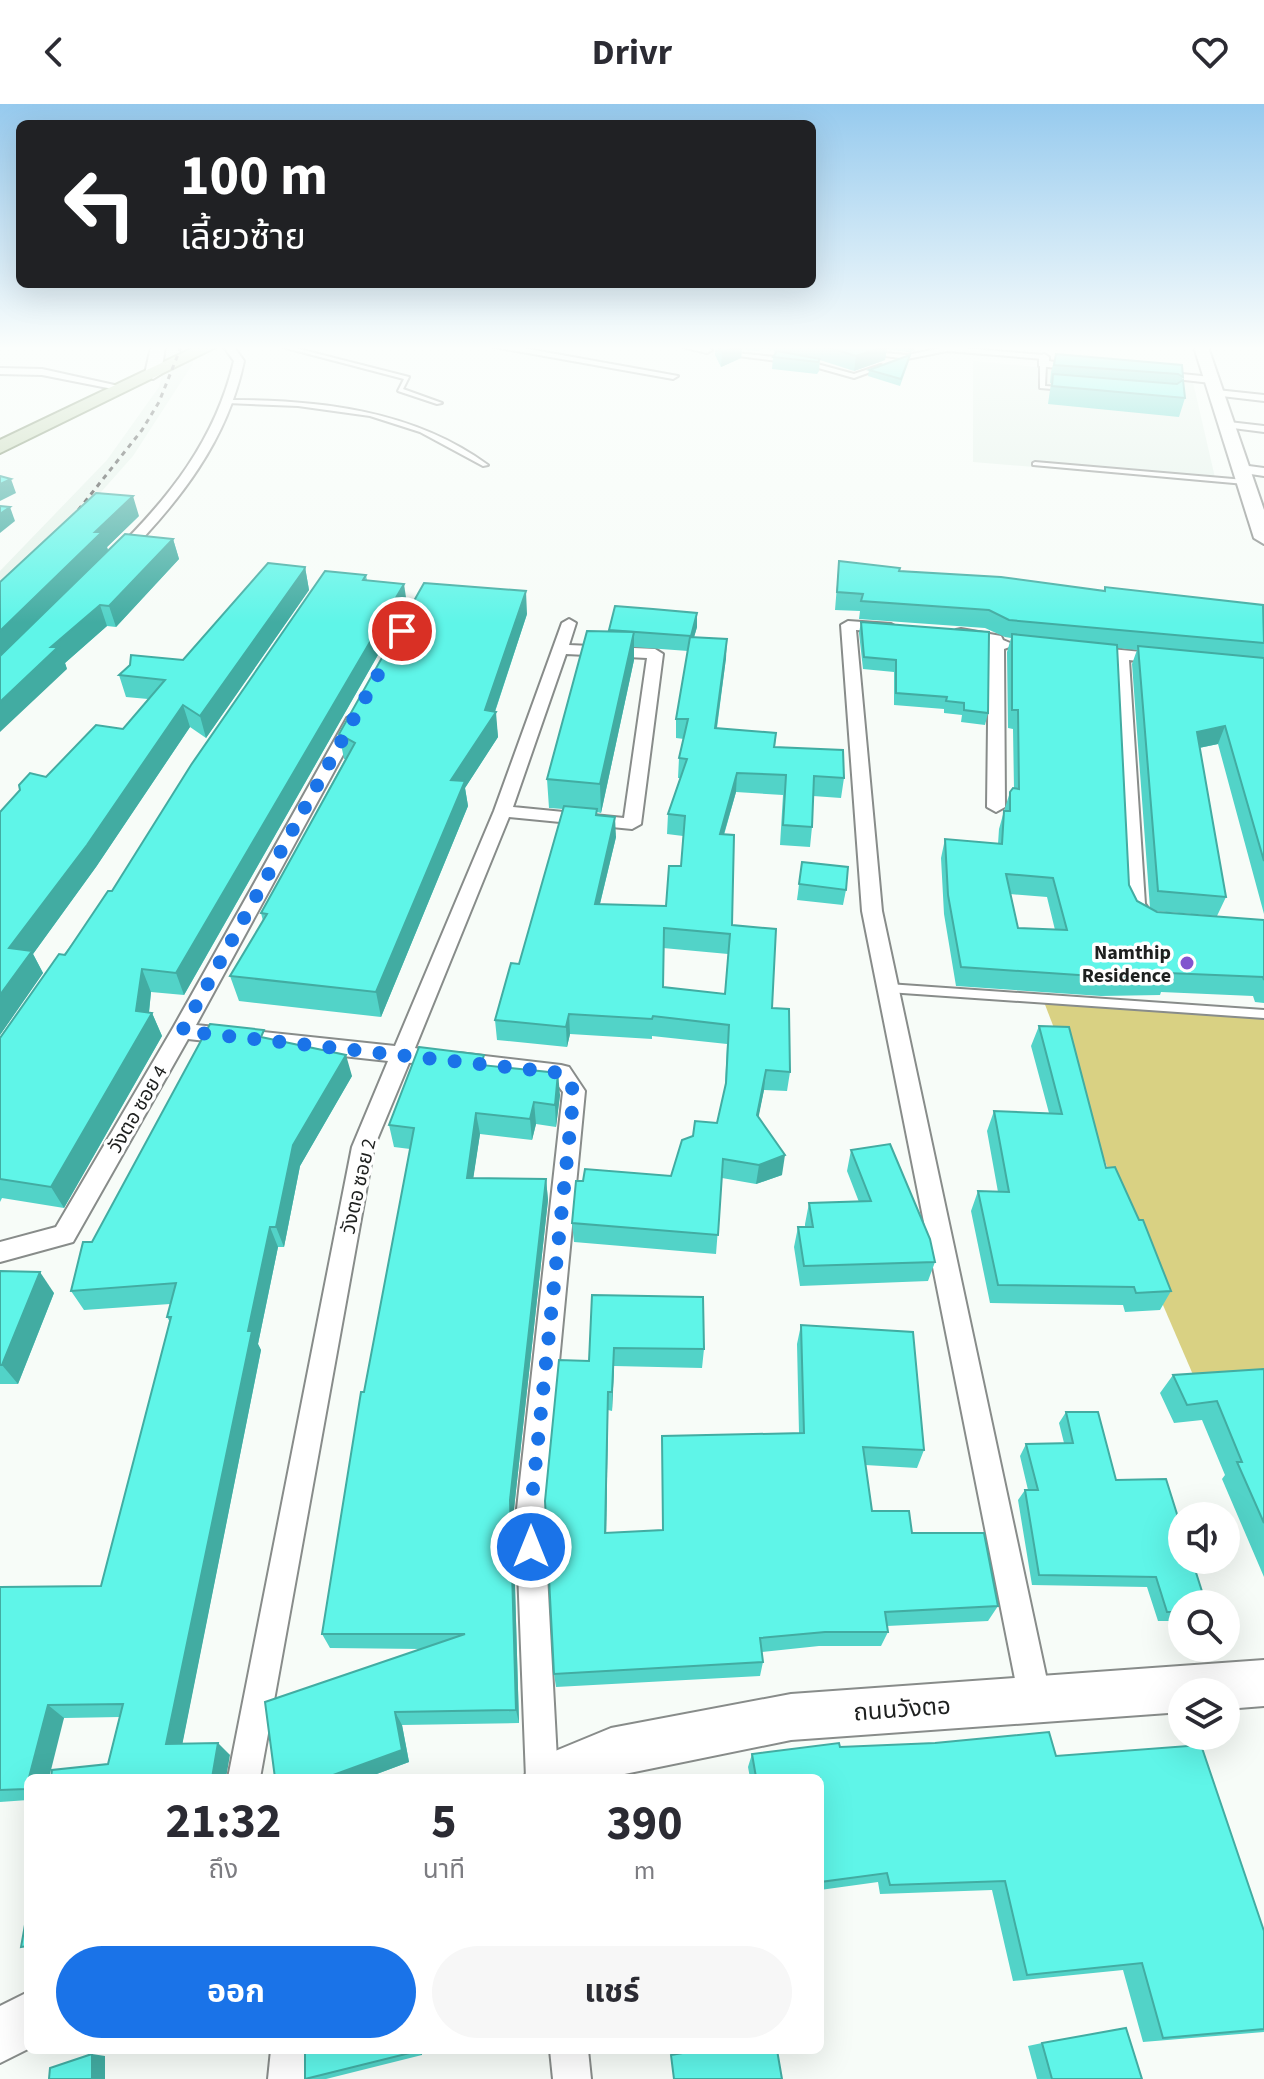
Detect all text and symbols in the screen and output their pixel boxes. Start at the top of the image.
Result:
text: Drivr [592,27,672,78]
icon: back [32,30,76,74]
icon: heart [1188,30,1232,74]
text: 100 m [180,137,328,216]
icon: left [48,152,152,256]
text: เลี้ยวซ้าย [180,212,306,263]
pin [368,597,436,665]
icon: arrive [380,609,424,653]
place label: Namthip Residence [1082,939,1171,990]
marker: Namthip Residence [1178,954,1196,972]
street label: วังตอ ซอย 4 [101,1060,174,1159]
street label: วังตอ ซอย 2 [334,1136,384,1237]
map controls [1168,1502,1240,1750]
button: sound [1168,1502,1240,1574]
position arrow [489,1505,573,1589]
button: search [1168,1590,1240,1662]
button: layers [1168,1678,1240,1750]
street label: ถนนวังตอ [852,1689,952,1730]
text: 21:32 [165,1788,281,1856]
text: 5 [431,1788,457,1856]
text: 390 [606,1790,683,1858]
text: ถึง [209,1851,238,1888]
text: นาที [423,1851,465,1888]
text: m [634,1852,655,1889]
button: ออก [56,1946,416,2038]
button: แชร์ [432,1946,792,2038]

